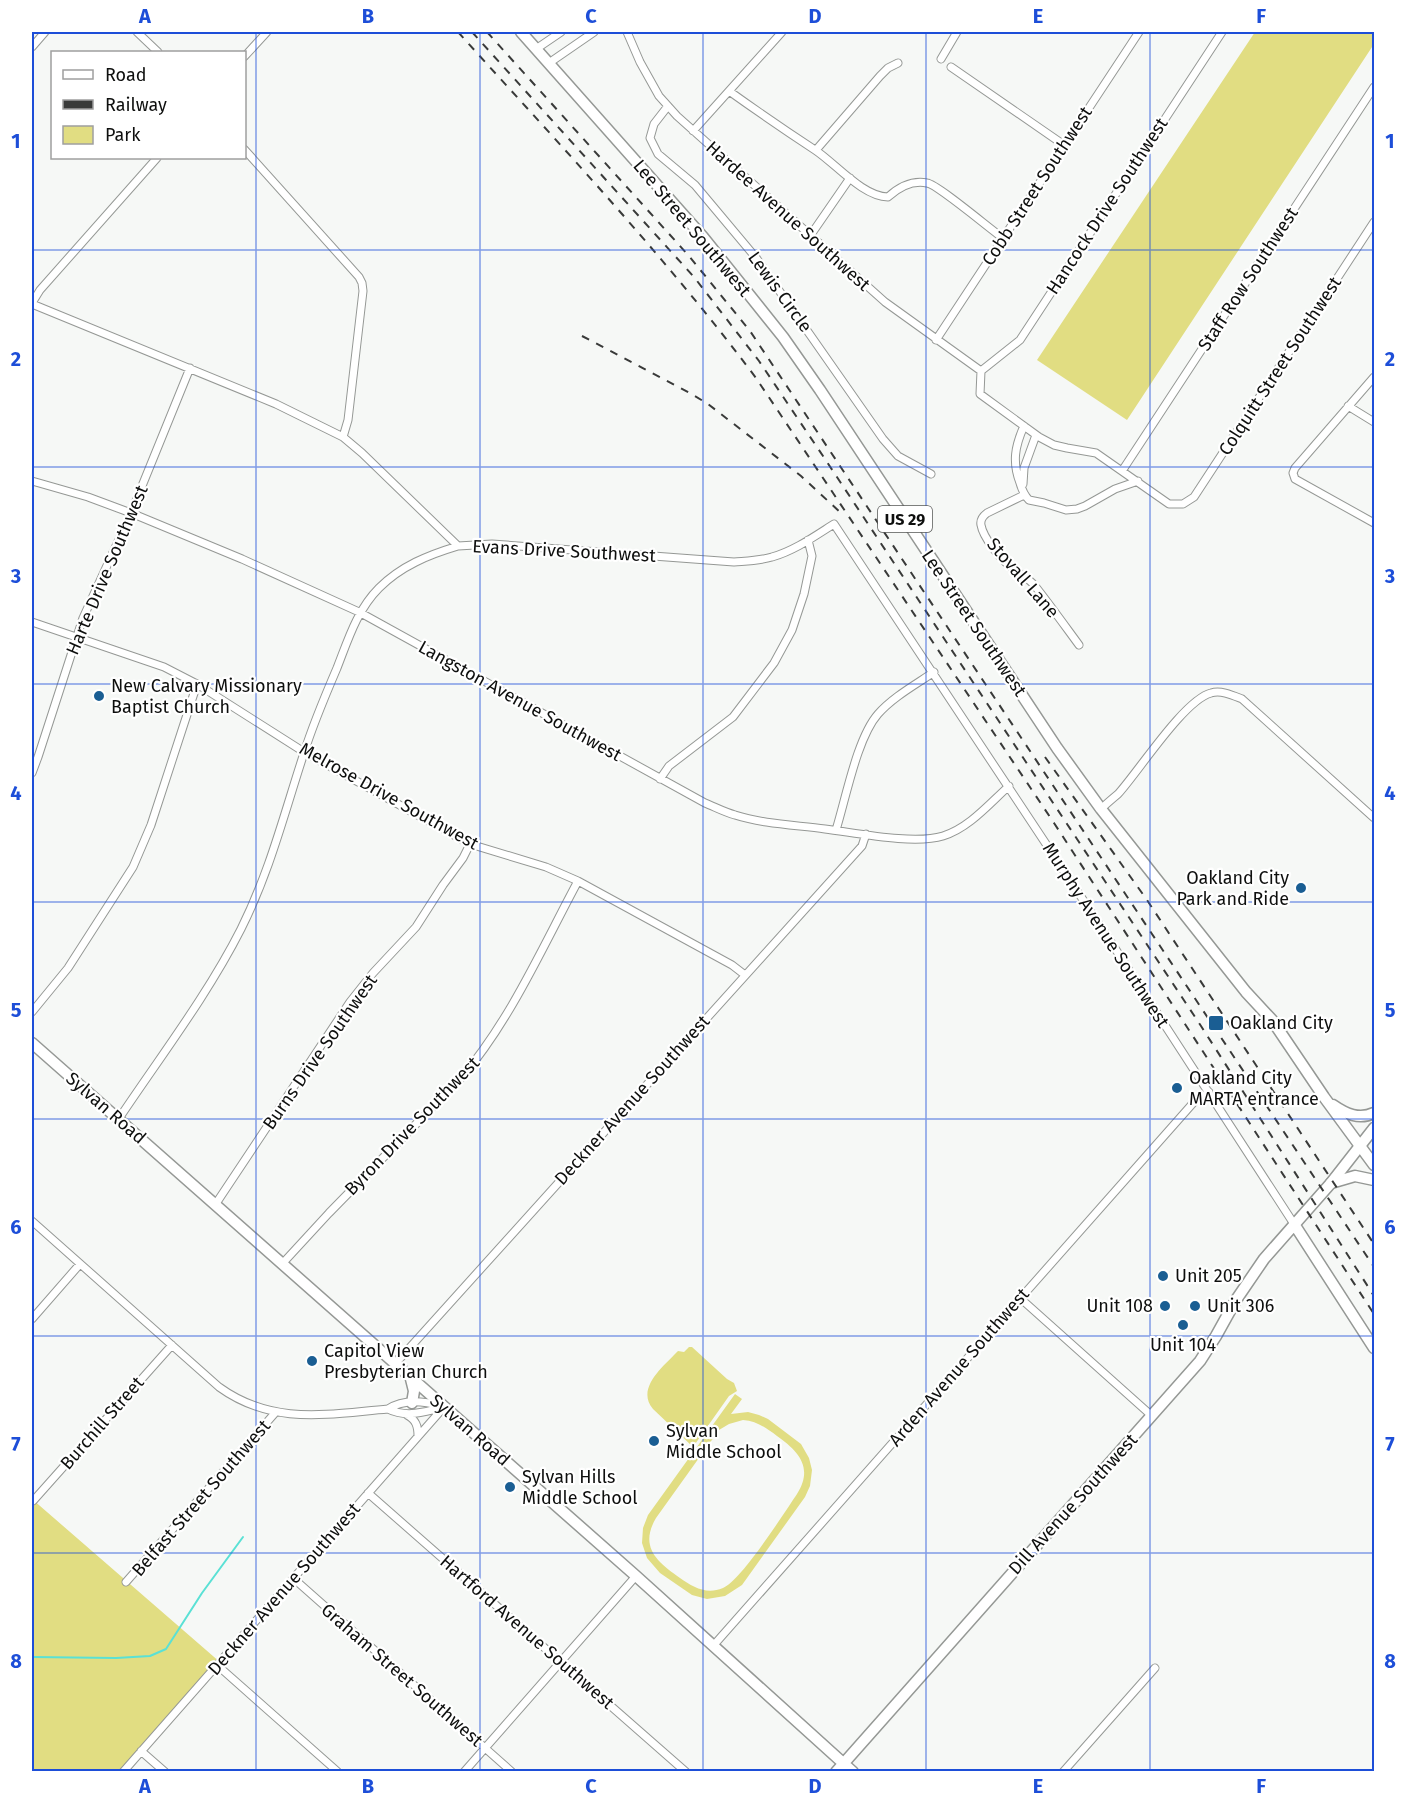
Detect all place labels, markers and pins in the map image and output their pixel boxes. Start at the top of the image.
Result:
place label: New Calvary Missionary Baptist Church [111,675,302,718]
marker: New Calvary Missionary Baptist Church [92,689,106,703]
place label: Oakland City Park and Ride [1176,867,1289,910]
marker: Oakland City Park and Ride [1294,881,1308,895]
place label: Oakland City [1230,1012,1333,1034]
marker: Oakland City [1207,1014,1225,1032]
place label: Oakland City MARTA entrance [1189,1067,1319,1110]
marker: Oakland City MARTA entrance [1170,1081,1184,1095]
place label: Unit 205 [1175,1265,1242,1287]
marker: Unit 205 [1156,1269,1170,1283]
place label: Unit 108 [1086,1295,1153,1317]
place label: Unit 306 [1207,1295,1274,1317]
marker: Unit 108 [1158,1299,1172,1313]
marker: Unit 306 [1188,1299,1202,1313]
marker: Unit 104 [1176,1318,1190,1332]
place label: Unit 104 [1150,1334,1217,1356]
place label: Capitol View Presbyterian Church [324,1340,488,1383]
marker: Capitol View Presbyterian Church [305,1354,319,1368]
place label: Sylvan Middle School [666,1420,782,1463]
marker: Sylvan Middle School [647,1434,661,1448]
place label: Sylvan Hills Middle School [522,1466,638,1509]
marker: Sylvan Hills Middle School [503,1480,517,1494]

